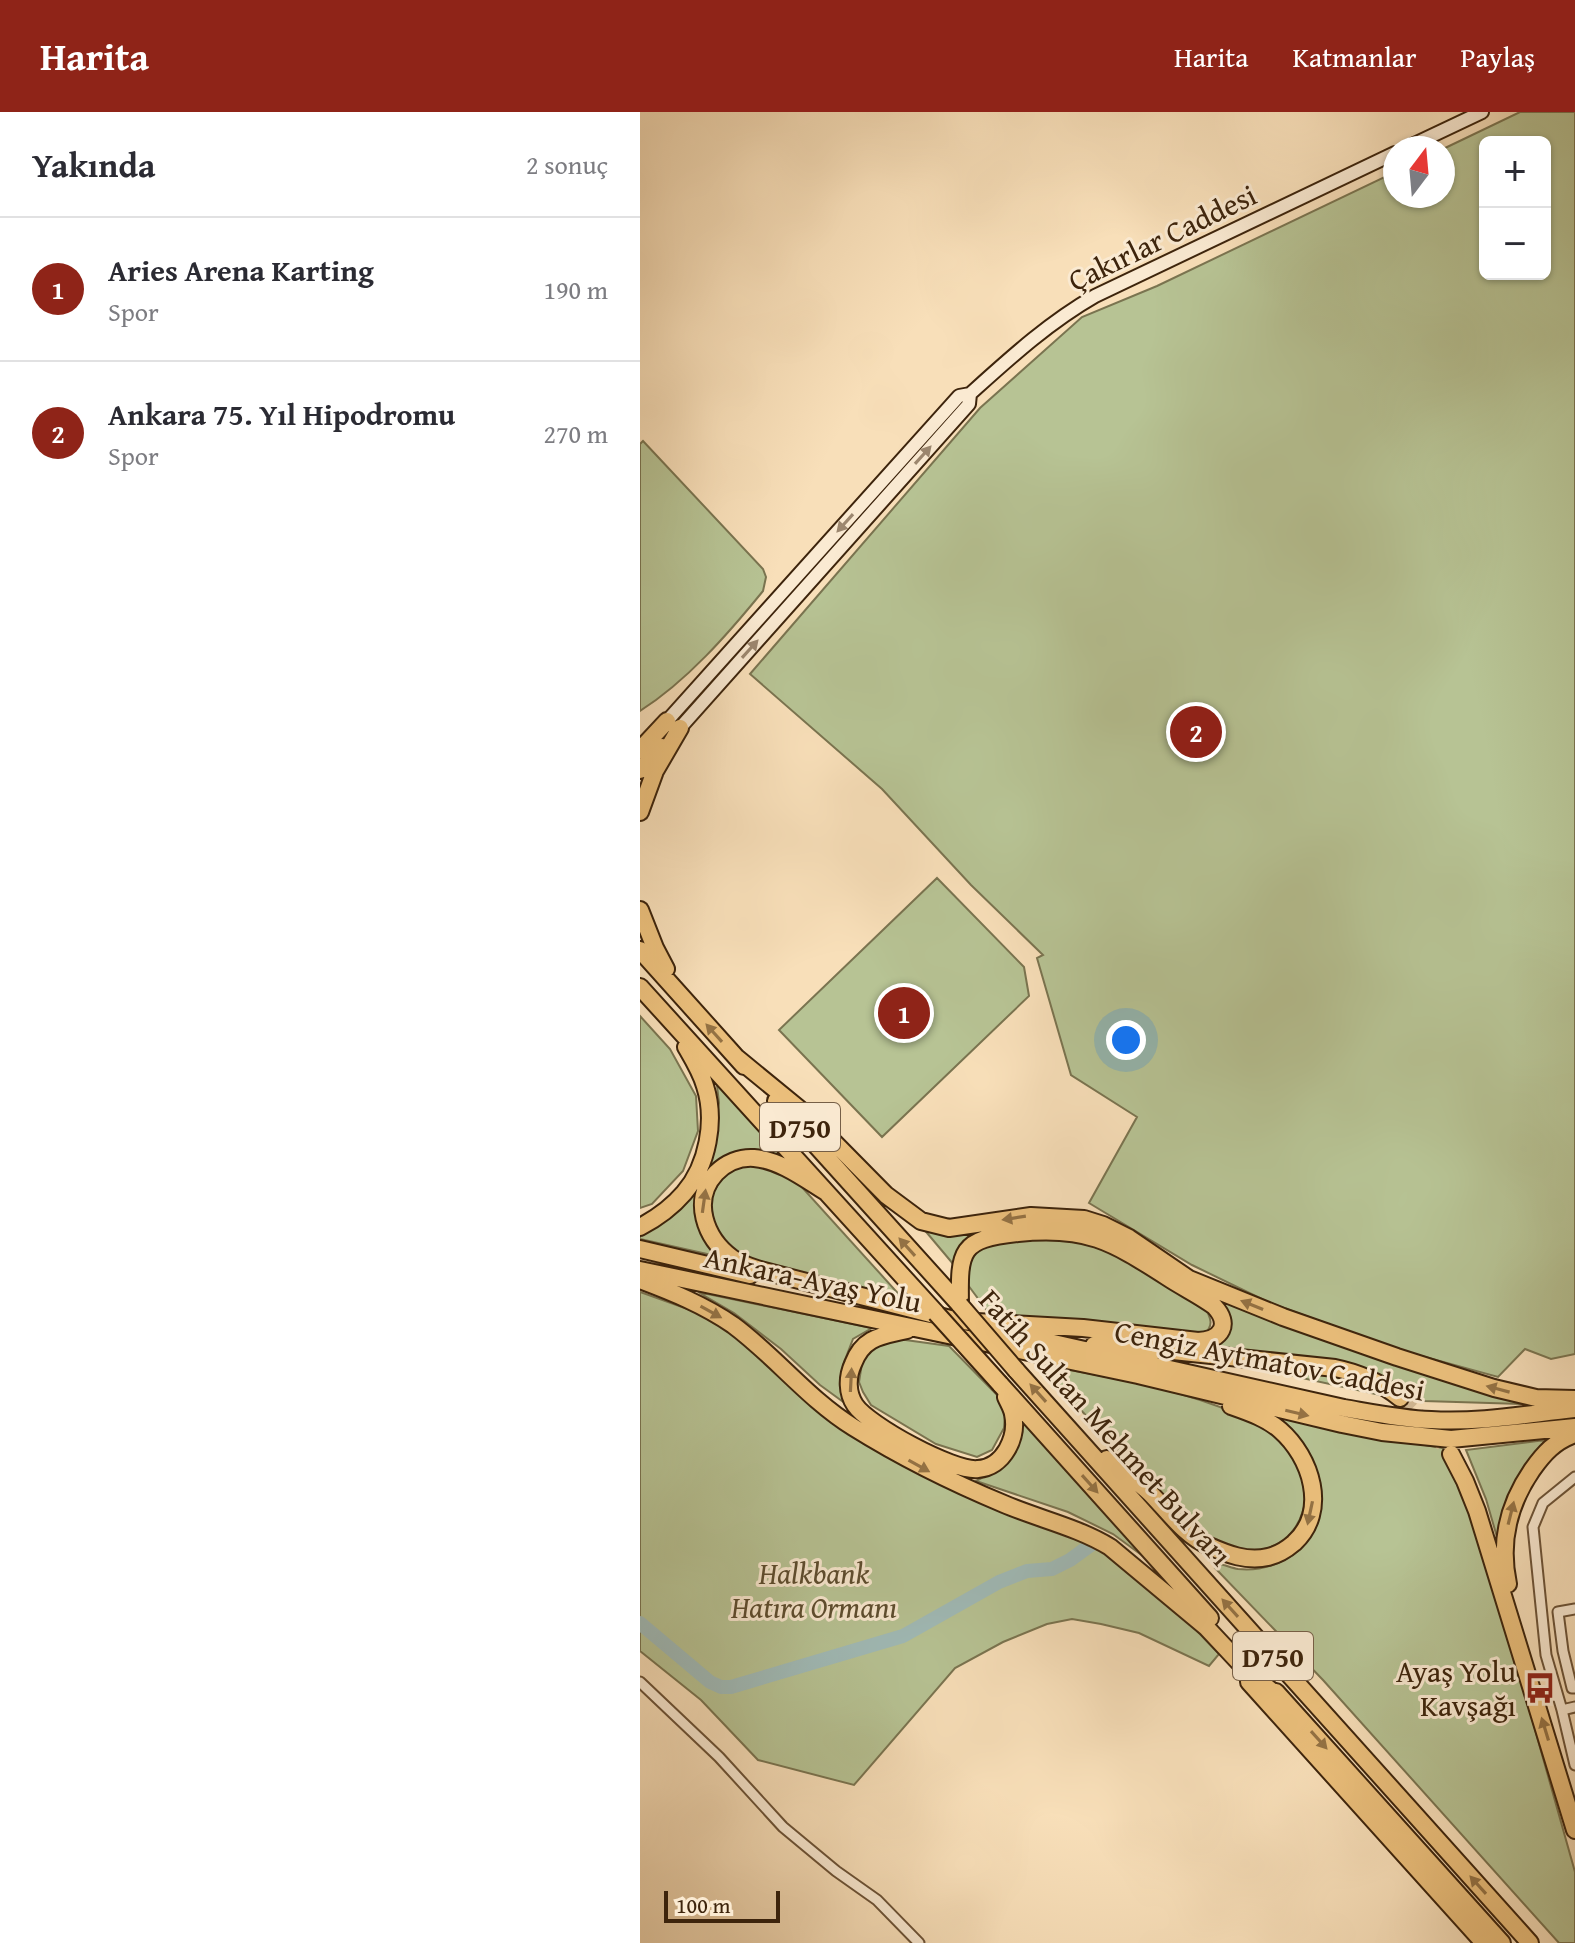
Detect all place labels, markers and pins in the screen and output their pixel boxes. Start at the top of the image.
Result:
pin: 2 [1170,702,1222,762]
pin: 1 [878,983,930,1043]
place label: Ayaş Yolu Kavşağı [1396,1649,1517,1727]
bus stop icon: Ayaş Yolu Kavşağı [1523,1671,1557,1705]

